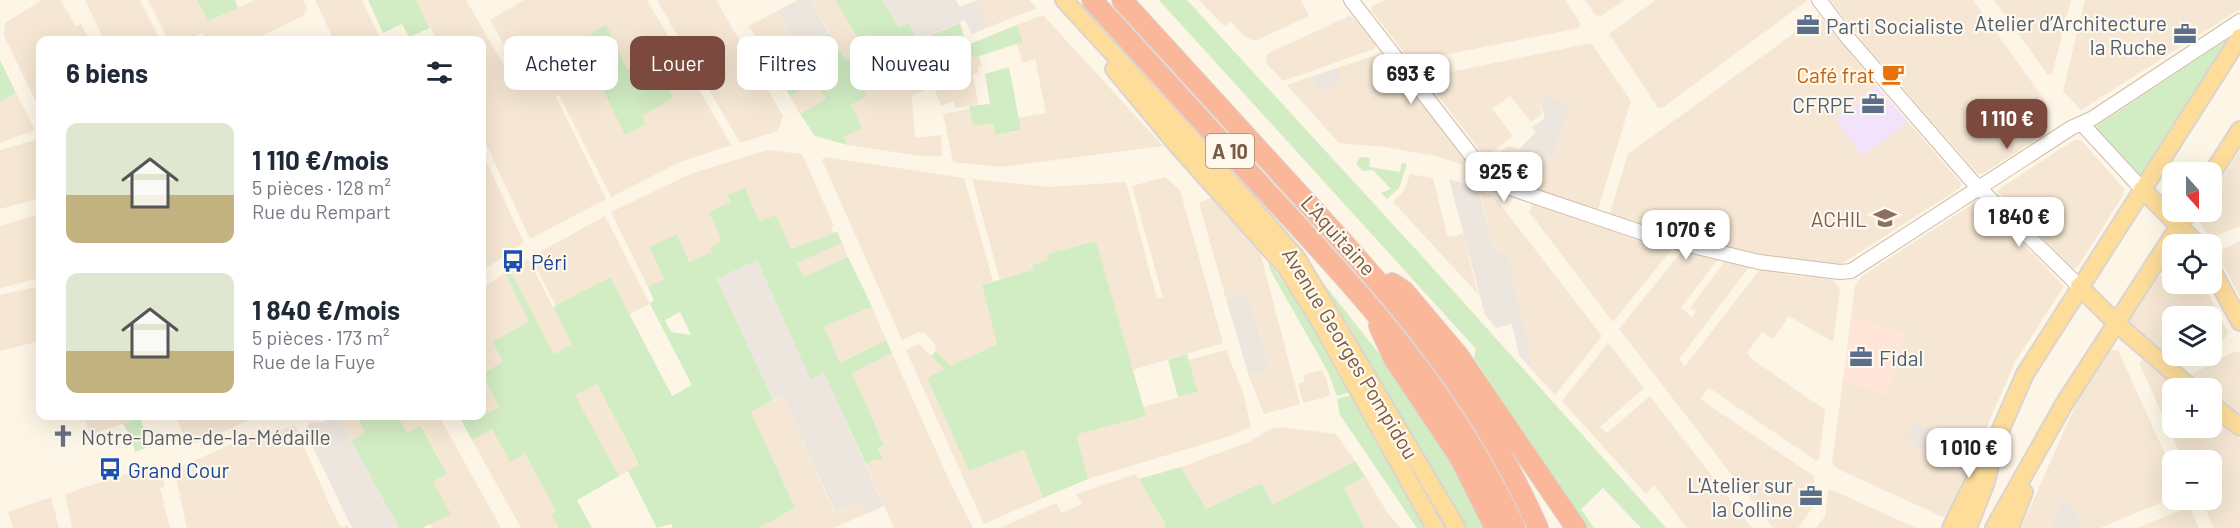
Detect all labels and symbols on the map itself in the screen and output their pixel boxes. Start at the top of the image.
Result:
place label: Atelier d’Architecture la Ruche [1975,10,2167,59]
office icon: Parti Socialiste [1795,12,1821,38]
place label: Parti Socialiste [1826,13,1964,38]
office icon: Atelier d’Architecture la Ruche [2172,21,2198,47]
pin: 693 € [1369,54,1453,105]
cafe icon: Café frat [1880,61,1906,87]
place label: Café frat [1797,62,1875,87]
office icon: CFRPE [1860,91,1886,117]
place label: CFRPE [1792,92,1855,117]
pin: 1 110 € [1952,99,2062,150]
road number: A 10 [1206,134,1254,168]
pin: 925 € [1462,152,1546,203]
north arrow [2162,162,2222,222]
street label: L'Aquitaine [1297,190,1381,280]
pin: 1 840 € [1964,197,2074,248]
school or university icon: ACHIL [1872,205,1898,231]
place label: ACHIL [1811,206,1867,231]
pin: 1 070 € [1631,210,1741,261]
street label: Avenue Georges Pompidou [1278,243,1424,463]
bus stop icon: Péri [500,248,526,274]
place label: Péri [531,249,567,274]
office icon: Fidal [1848,344,1874,370]
place label: Fidal [1879,345,1923,370]
church icon: Notre-Dame-de-la-Médaille [50,423,76,449]
place label: Notre-Dame-de-la-Médaille [81,424,331,449]
pin: 1 010 € [1914,428,2024,479]
bus stop icon: Grand Cour [97,456,123,482]
place label: Grand Cour [128,457,229,482]
place label: L'Atelier sur la Colline [1687,472,1793,521]
office icon: L'Atelier sur la Colline [1798,483,1824,509]

